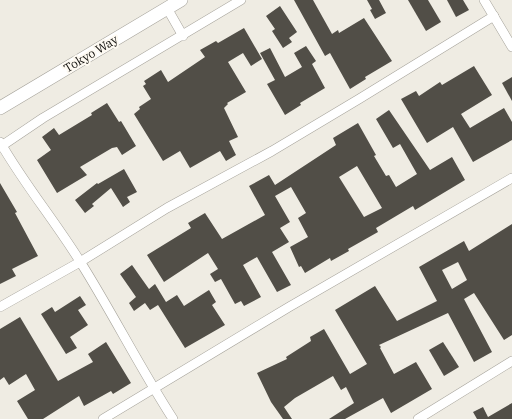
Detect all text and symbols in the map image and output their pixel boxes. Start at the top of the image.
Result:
street label: Tokyo Way [61,31,121,76]

